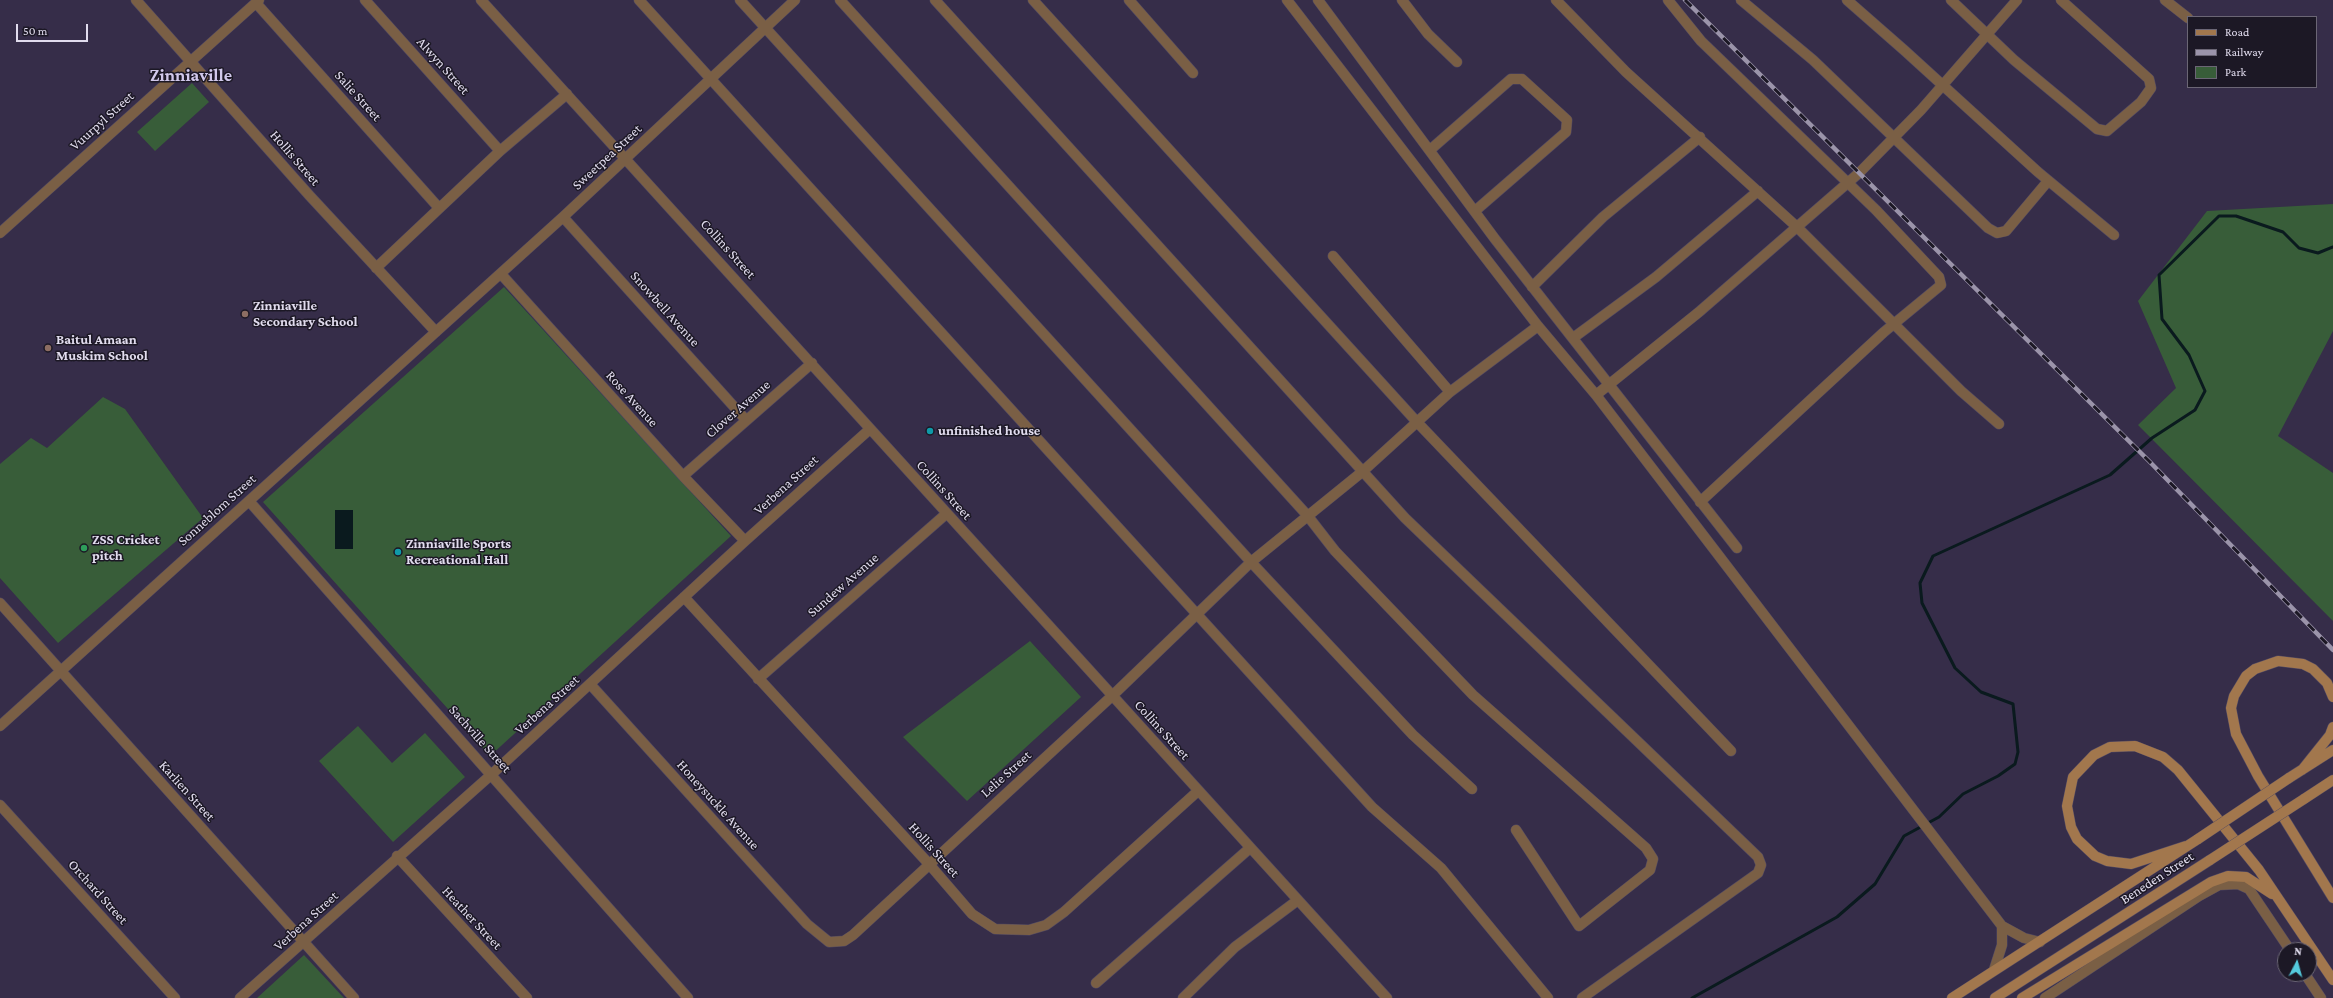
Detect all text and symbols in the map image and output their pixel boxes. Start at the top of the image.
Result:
scale bar [18,16,90,42]
legend [2187,16,2317,88]
text: 50 m [23,24,47,38]
text: Road [2225,25,2249,39]
street label: Alwyn Street [413,34,473,98]
text: Railway [2225,45,2263,59]
district label: Zinniaville [150,64,232,86]
text: Park [2225,65,2246,79]
street label: Salie Street [331,67,385,125]
street label: Vuurpyl Street [66,88,138,154]
street label: Sweetpea Street [569,121,645,193]
street label: Hollis Street [266,127,324,189]
street label: Collins Street [697,216,759,282]
street label: Snowbell Avenue [627,268,703,350]
place label: Zinniaville Secondary School [253,298,358,330]
marker: Zinniaville Secondary School [240,309,250,319]
place label: Baitul Amaan Muskim School [56,332,148,364]
marker: Baitul Amaan Muskim School [43,343,53,353]
street label: Rose Avenue [602,367,662,431]
street label: Clover Avenue [702,376,774,442]
place label: unfinished house [938,423,1040,439]
marker: unfinished house [925,426,935,436]
street label: Verbena Street [750,452,822,518]
street label: Collins Street [913,457,975,523]
street label: Sonneblom Street [175,471,259,549]
place label: ZSS Cricket pitch [92,532,160,564]
place label: Zinniaville Sports Recreational Hall [406,536,511,568]
marker: ZSS Cricket pitch [79,543,89,553]
marker: Zinniaville Sports Recreational Hall [393,547,403,557]
street label: Sundew Avenue [804,549,882,621]
street label: Verbena Street [511,672,583,738]
street label: Collins Street [1131,697,1193,763]
street label: Sachville Street [445,702,515,776]
street label: Lelie Street [977,747,1035,801]
street label: Karlien Street [155,757,219,825]
street label: Honeysuckle Avenue [673,757,763,853]
street label: Hollis Street [905,819,963,881]
street label: Beneden Street [2117,848,2197,908]
street label: Orchard Street [65,856,131,928]
street label: Heather Street [438,883,506,953]
street label: Verbena Street [270,888,342,954]
north arrow [2277,942,2317,982]
text: N [2294,945,2303,957]

